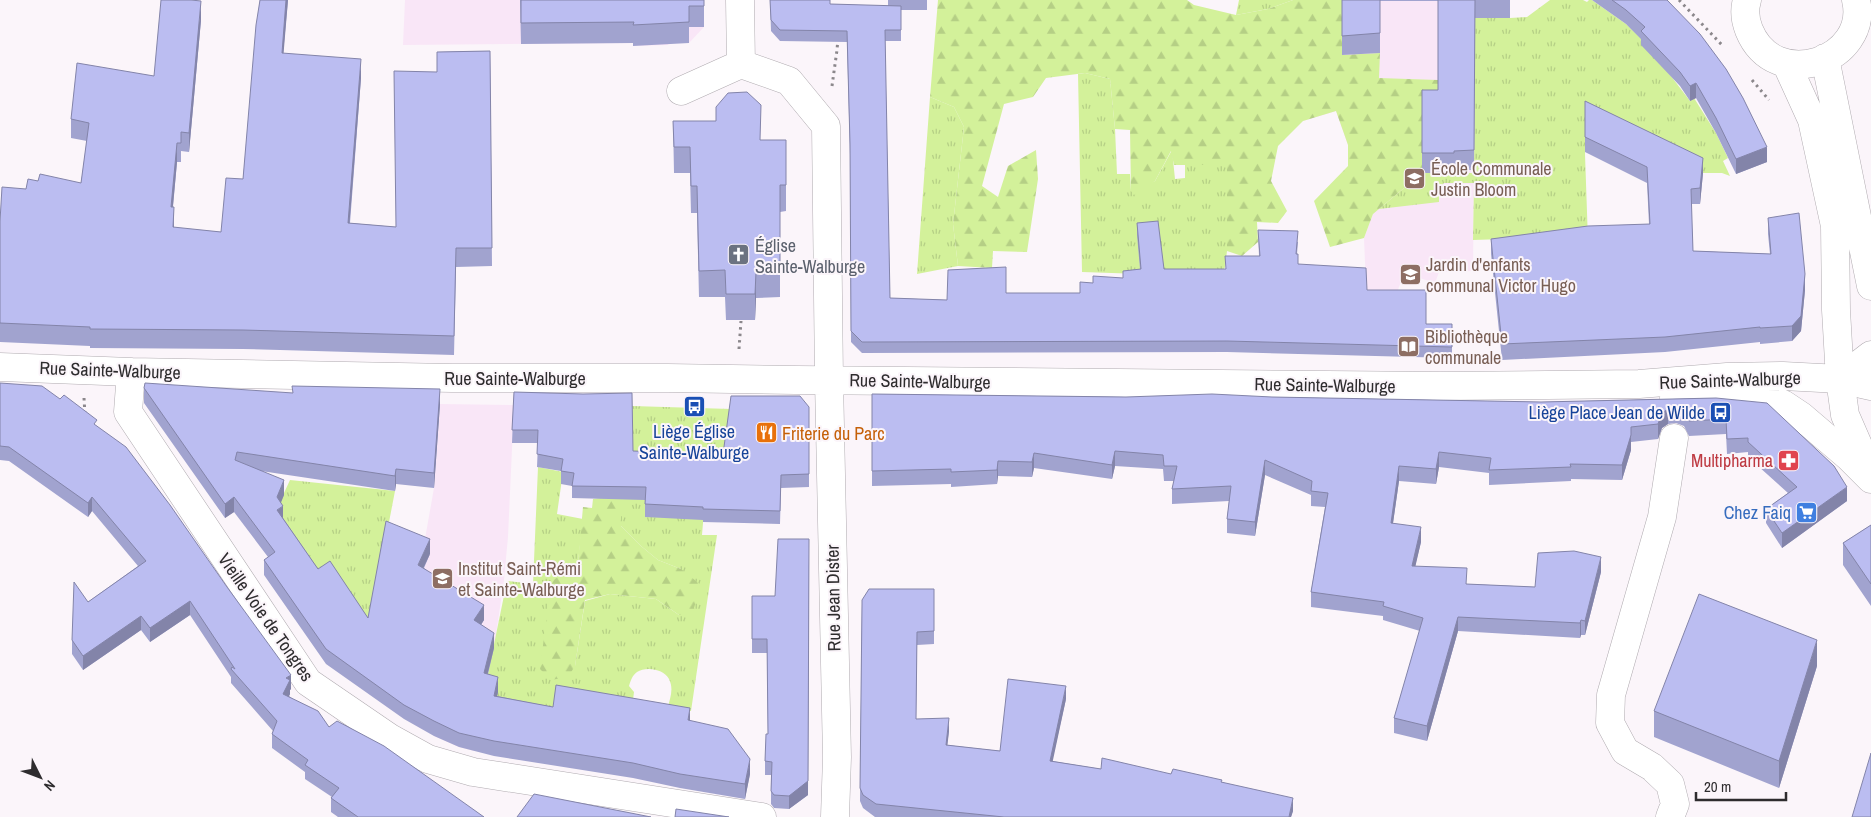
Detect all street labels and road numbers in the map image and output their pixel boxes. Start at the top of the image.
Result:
street label: Rue Sainte-Walburge [39,355,181,385]
street label: Rue Sainte-Walburge [1659,365,1801,395]
street label: Rue Sainte-Walburge [444,366,586,391]
street label: Rue Sainte-Walburge [849,367,991,395]
street label: Rue Sainte-Walburge [1254,371,1396,399]
street label: Rue Jean Dister [820,544,846,652]
street label: Vieille Voie de Tongres [212,548,320,686]

